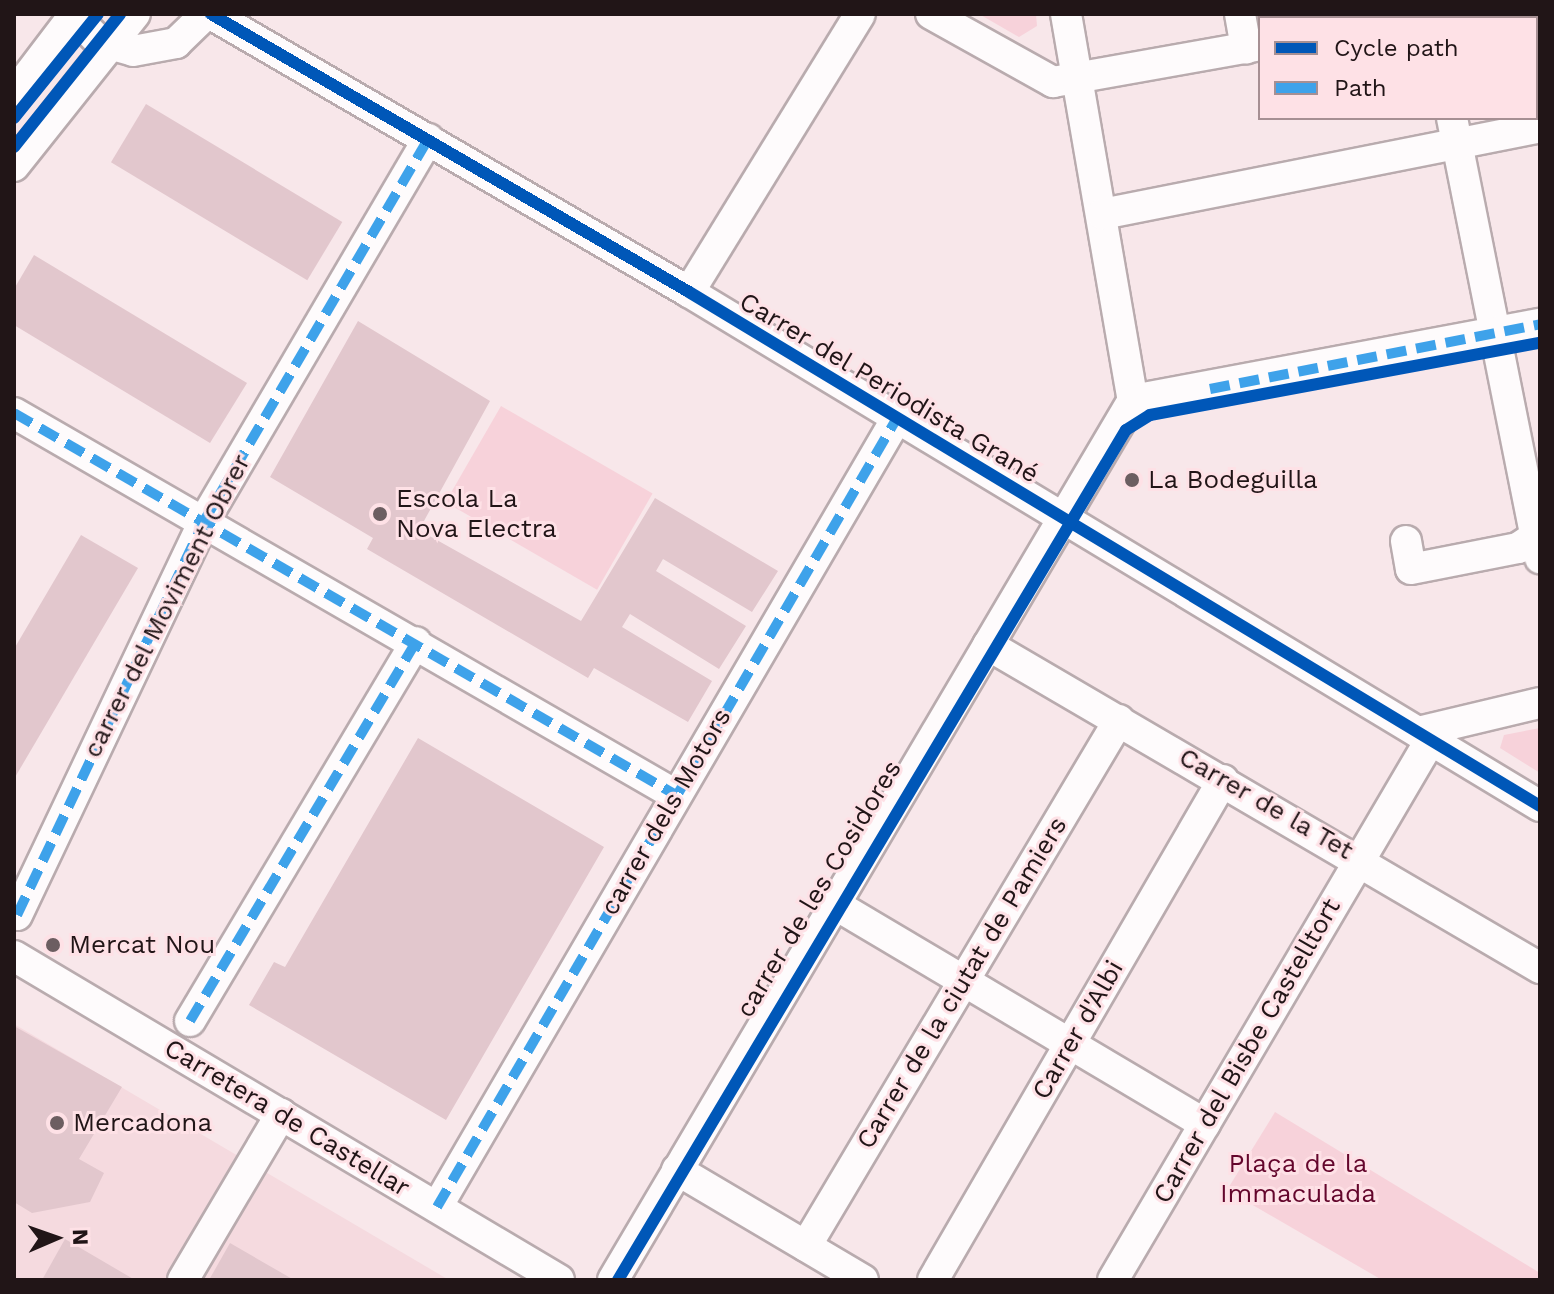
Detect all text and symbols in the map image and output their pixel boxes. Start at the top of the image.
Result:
legend [1258,16,1538,120]
text: Cycle path [1334,34,1459,62]
text: Path [1334,74,1387,102]
street label: Carrer del Periodista Grané [733,286,1045,490]
street label: carrer del Moviment Obrer [76,449,258,763]
place label: La Bodeguilla [1148,464,1318,496]
marker: La Bodeguilla [1123,471,1141,489]
place label: Escola La Nova Electra [396,483,557,544]
marker: Escola La Nova Electra [371,505,389,523]
street label: carrer dels Motors [594,703,738,921]
street label: Carrer de la Tet [1173,741,1359,867]
street label: carrer de les Cosidores [730,754,908,1024]
street label: Carrer de la ciutat de Pamiers [850,811,1074,1155]
street label: Carrer del Bisbe Castelltort [1146,892,1348,1210]
place label: Mercat Nou [69,929,215,961]
marker: Mercat Nou [44,936,62,954]
street label: Carrer d'Albi [1026,955,1130,1105]
street label: Carretera de Castellar [158,1032,416,1204]
place label: Mercadona [73,1107,212,1139]
marker: Mercadona [48,1114,66,1132]
park label: Plaça de la Immaculada [1220,1148,1376,1210]
north arrow [16,1198,96,1278]
text: N [68,1229,93,1246]

